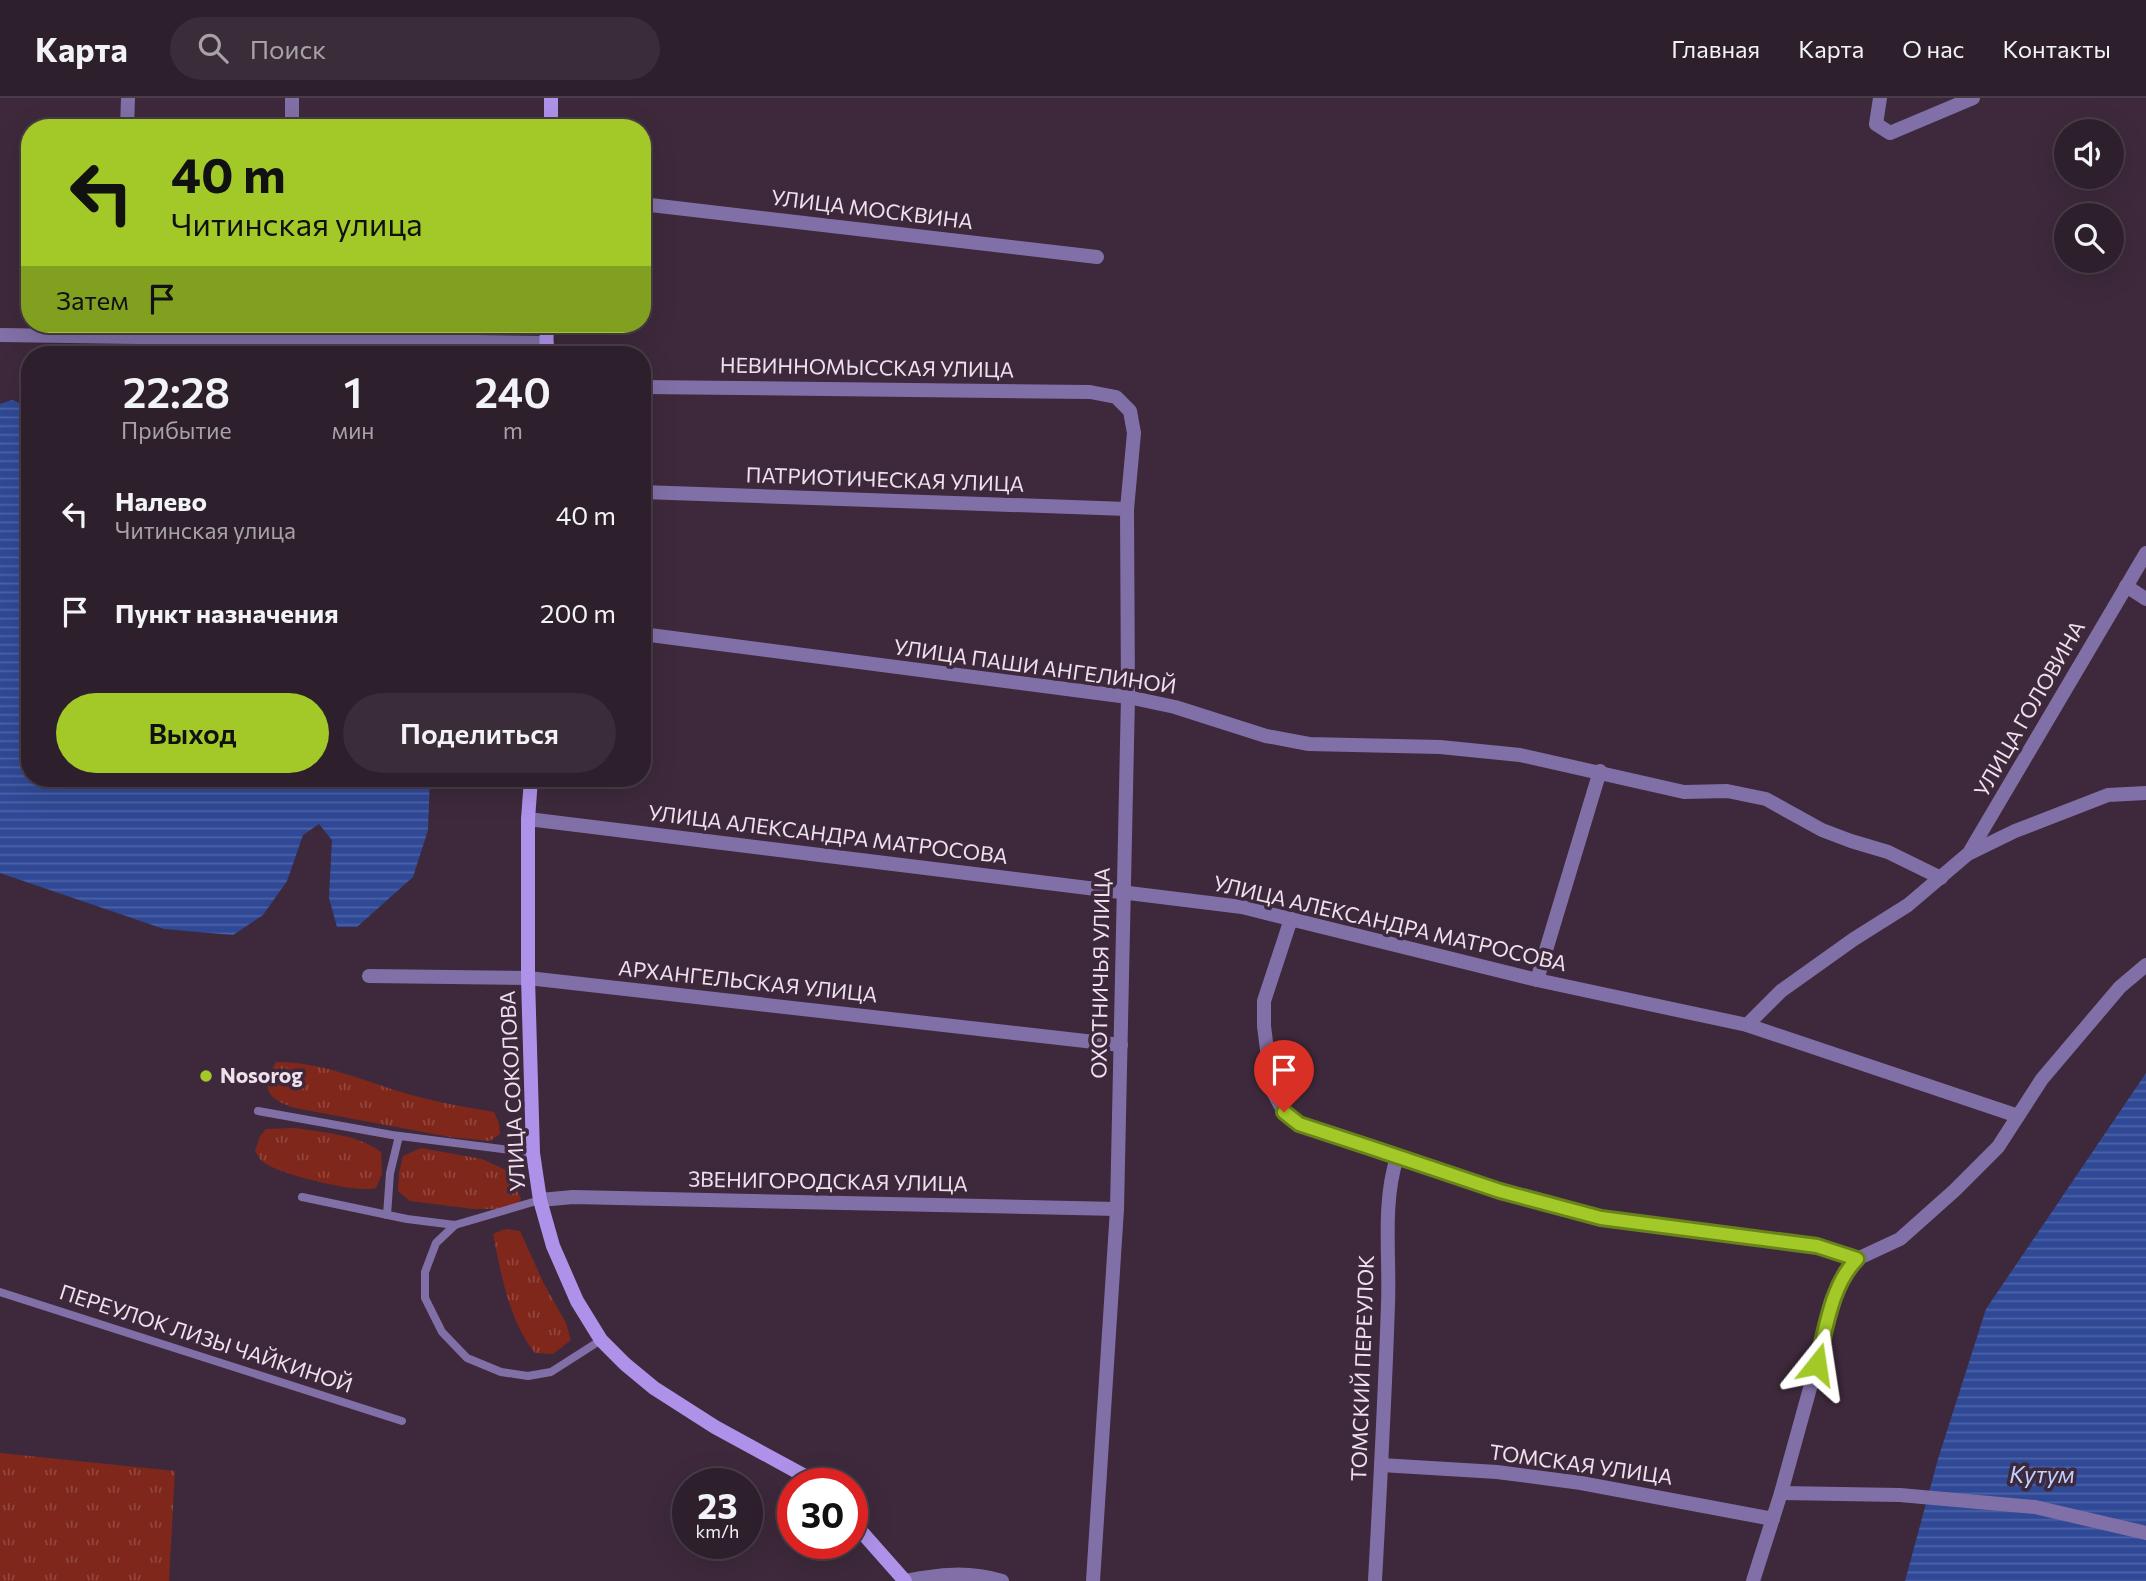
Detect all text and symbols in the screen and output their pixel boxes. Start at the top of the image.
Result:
search box [170,17,660,80]
text: Карта [35,28,128,69]
icon: search [194,29,232,67]
text: Поиск [250,33,326,64]
text: Главная [1671,34,1760,63]
text: Карта [1798,34,1864,63]
text: О нас [1902,34,1964,63]
text: Контакты [2002,34,2111,63]
map controls [2054,119,2124,273]
button: sound [2054,119,2124,189]
text: 40 m [171,143,286,203]
icon: left [56,147,147,238]
street label: УЛИЦА МОСКВИНА [770,184,975,233]
text: Читинская улица [171,203,423,243]
button: search [2054,203,2124,273]
icon: arrive [143,280,181,318]
text: Затем [56,284,129,315]
street label: НЕВИННОМЫССКАЯ УЛИЦА [720,351,1014,382]
text: 22:28 [123,365,230,417]
text: 1 [344,365,362,417]
text: 240 [475,365,551,417]
text: Прибытие [121,416,232,444]
text: мин [332,416,374,444]
text: m [503,416,523,444]
street label: ПАТРИОТИЧЕСКАЯ УЛИЦА [745,461,1025,496]
text: Налево [115,485,207,516]
icon: left [56,495,94,533]
text: 40 m [556,499,616,530]
text: Читинская улица [115,516,296,544]
icon: arrive [56,593,94,631]
text: Пункт назначения [115,597,339,628]
text: 200 m [540,597,616,628]
street label: УЛИЦА ГОЛОВИНА [1968,616,2089,801]
street label: УЛИЦА ПАШИ АНГЕЛИНОЙ [892,633,1178,698]
button: Выход [56,693,329,773]
button: Поделиться [343,693,616,773]
street label: УЛИЦА АЛЕКСАНДРА МАТРОСОВА [647,799,1009,868]
street label: ОХОТНИЧЬЯ УЛИЦА [1085,867,1114,1079]
street label: УЛИЦА АЛЕКСАНДРА МАТРОСОВА [1211,870,1570,975]
street label: АРХАНГЕЛЬСКАЯ УЛИЦА [617,954,879,1007]
street label: УЛИЦА СОКОЛОВА [494,990,529,1192]
pin [1254,1040,1314,1112]
icon: arrive [1265,1051,1303,1089]
place label: Nosorog [220,1062,303,1087]
marker: Nosorog [198,1068,214,1084]
street label: ЗВЕНИГОРОДСКАЯ УЛИЦА [688,1166,968,1195]
street label: ТОМСКИЙ ПЕРЕУЛОК [1345,1254,1378,1482]
street label: ПЕРЕУЛОК ЛИЗЫ ЧАЙКИНОЙ [57,1278,356,1397]
position arrow [1780,1327,1854,1401]
street label: ТОМСКАЯ УЛИЦА [1488,1438,1674,1489]
water label: Кутум [2009,1460,2075,1488]
speed limit sign: 30 [777,1468,868,1559]
text: 23 [697,1483,738,1526]
text: km/h [696,1520,739,1542]

